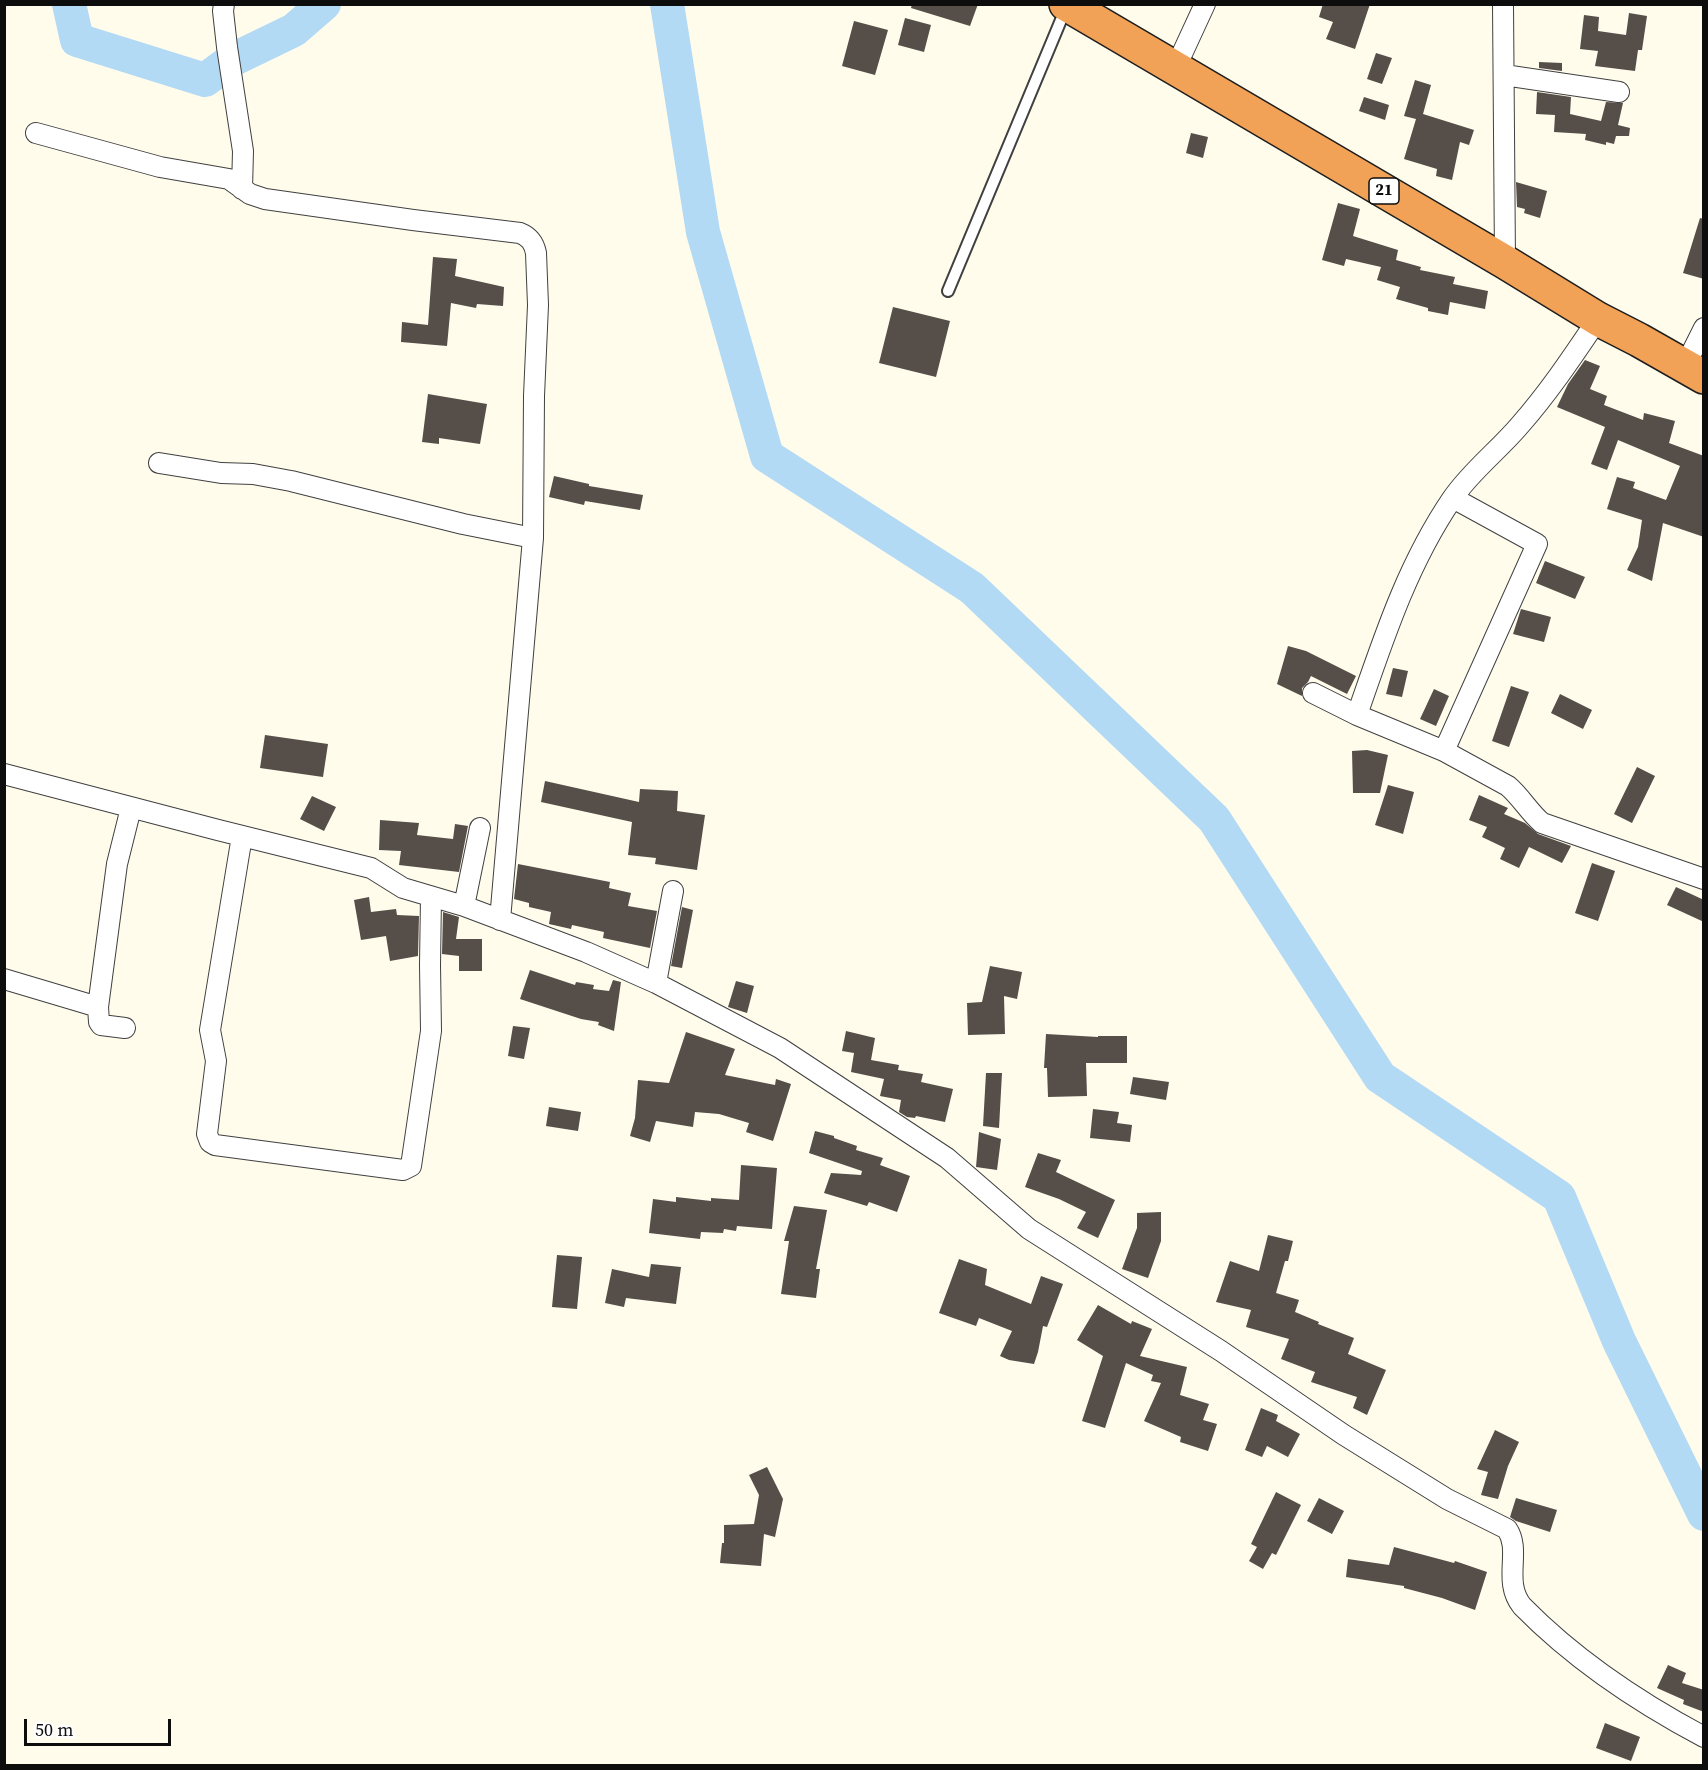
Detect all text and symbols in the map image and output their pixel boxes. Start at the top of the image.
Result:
road number: 21 [1369,178,1399,204]
scale bar [27,1707,174,1745]
text: 50 m [35,1717,73,1742]

